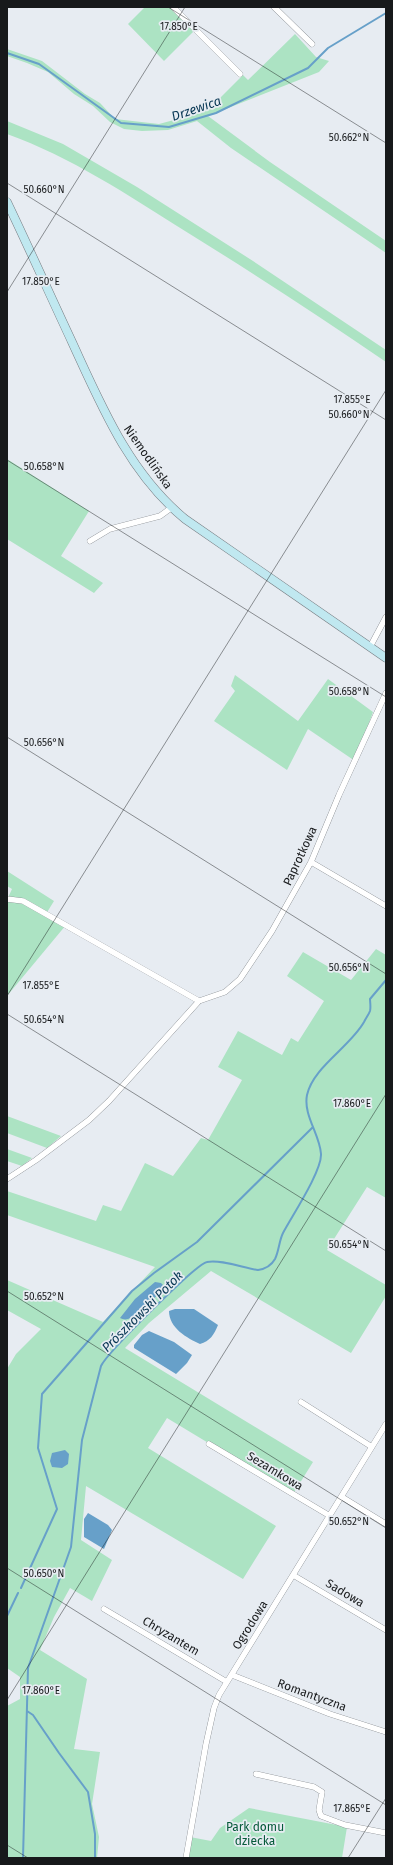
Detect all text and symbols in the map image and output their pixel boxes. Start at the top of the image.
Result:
text: 17.850°E [160,21,198,33]
water label: Drzewica [169,93,223,124]
text: 50.662°N [329,132,369,144]
text: 50.660°N [23,184,65,196]
text: 17.850°E [22,276,60,288]
text: 17.855°E [333,394,371,406]
text: 50.660°N [328,409,370,421]
street label: Niemodlińska [121,422,175,492]
text: 50.658°N [24,461,64,473]
text: 50.658°N [329,686,369,698]
text: 50.656°N [24,737,64,749]
street label: Paprotkowa [280,824,320,888]
text: 50.656°N [329,962,369,974]
text: 17.855°E [22,980,60,992]
text: 50.654°N [24,1014,64,1026]
text: 17.860°E [333,1098,371,1110]
text: 50.654°N [329,1239,369,1251]
water label: Prószkowski Potok [99,1268,186,1355]
text: 50.652°N [24,1291,64,1303]
street label: Sezamkowa [244,1449,306,1493]
text: 50.652°N [329,1516,369,1528]
text: 50.650°N [24,1568,64,1580]
street label: Sadowa [323,1576,367,1610]
street label: Ogrodowa [229,1598,271,1652]
street label: Chryzantem [140,1614,202,1658]
street label: Romantyczna [275,1676,349,1714]
text: 17.860°E [22,1685,60,1697]
text: 17.865°E [333,1803,371,1815]
park label: Park domu dziecka [226,1820,284,1848]

